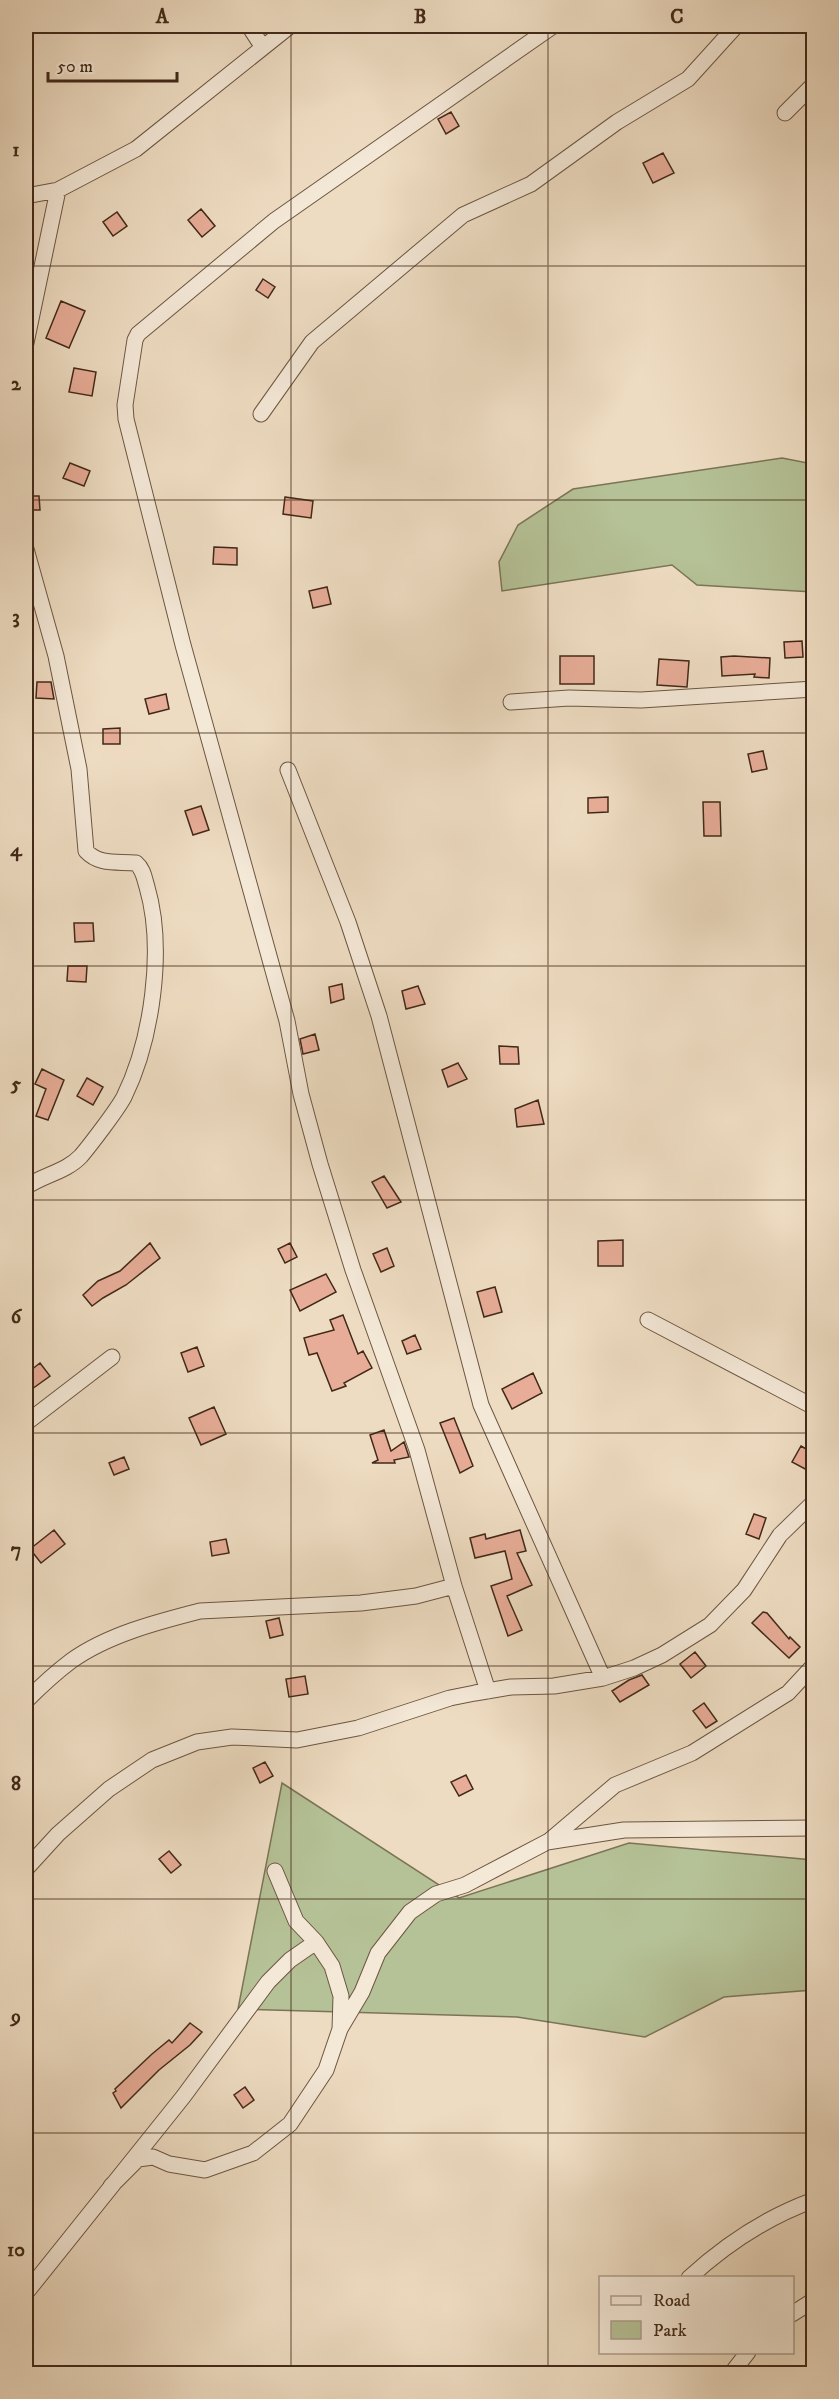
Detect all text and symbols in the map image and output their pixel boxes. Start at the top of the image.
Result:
text: A [155,5,170,30]
text: B [414,5,426,30]
text: C [670,5,684,30]
scale bar [48,45,177,83]
text: 50 m [57,56,93,78]
text: 1 [12,138,20,163]
text: 2 [11,372,22,397]
text: 3 [12,605,20,630]
text: 4 [10,838,23,863]
text: 5 [10,1072,21,1097]
text: 6 [11,1305,23,1330]
text: 7 [11,1538,21,1563]
text: 8 [11,1772,21,1797]
text: 9 [9,2005,21,2030]
text: 10 [7,2238,25,2263]
legend [599,2276,794,2354]
text: Road [653,2290,690,2312]
text: Park [653,2320,687,2342]

